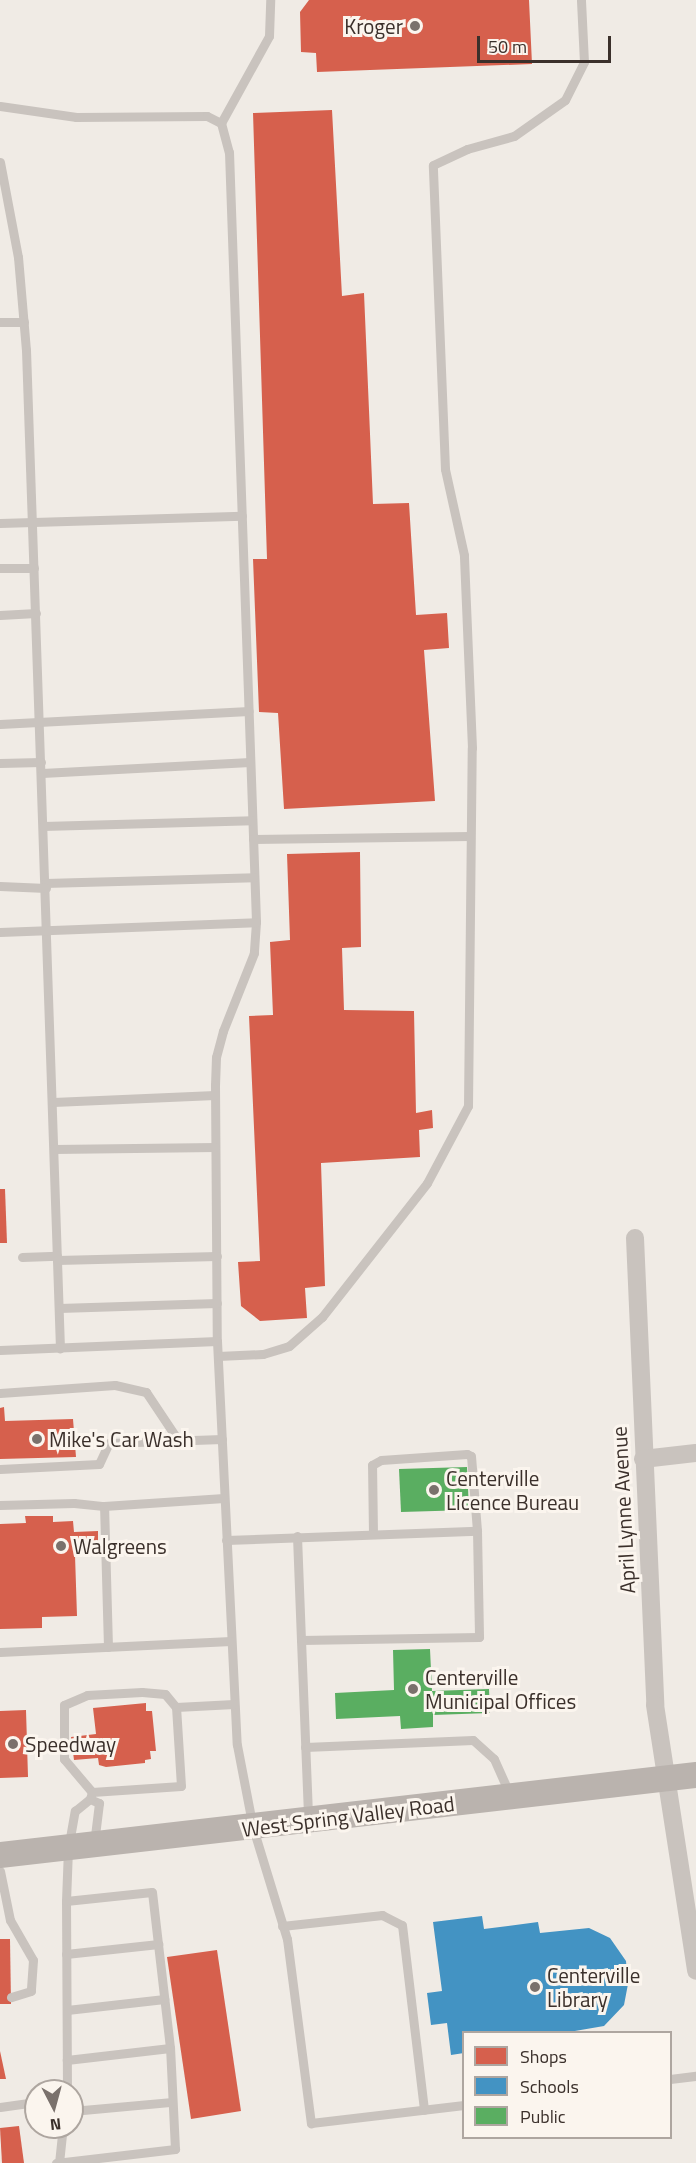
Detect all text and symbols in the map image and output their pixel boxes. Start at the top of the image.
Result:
place label: Kroger [344,13,403,39]
marker: Kroger [408,19,422,33]
scale bar [480,24,614,62]
text: 50 m [488,33,527,60]
place label: Mike's Car Wash [49,1426,194,1452]
street label: April Lynne Avenue [606,1426,640,1594]
marker: Mike's Car Wash [30,1432,44,1446]
place label: Centerville Licence Bureau [446,1465,579,1515]
marker: Centerville Licence Bureau [427,1483,441,1497]
place label: Walgreens [73,1533,167,1559]
marker: Walgreens [54,1539,68,1553]
place label: Centerville Municipal Offices [425,1664,576,1714]
marker: Centerville Municipal Offices [406,1682,420,1696]
place label: Speedway [25,1731,116,1757]
marker: Speedway [6,1737,20,1751]
street label: West Spring Valley Road [240,1790,456,1842]
place label: Centerville Library [547,1962,640,2012]
marker: Centerville Library [528,1980,542,1994]
legend [462,2031,672,2139]
text: Shops [520,2043,567,2070]
text: Schools [520,2073,579,2100]
north arrow [24,2079,84,2139]
text: Public [520,2103,566,2130]
text: N [49,2112,62,2137]

